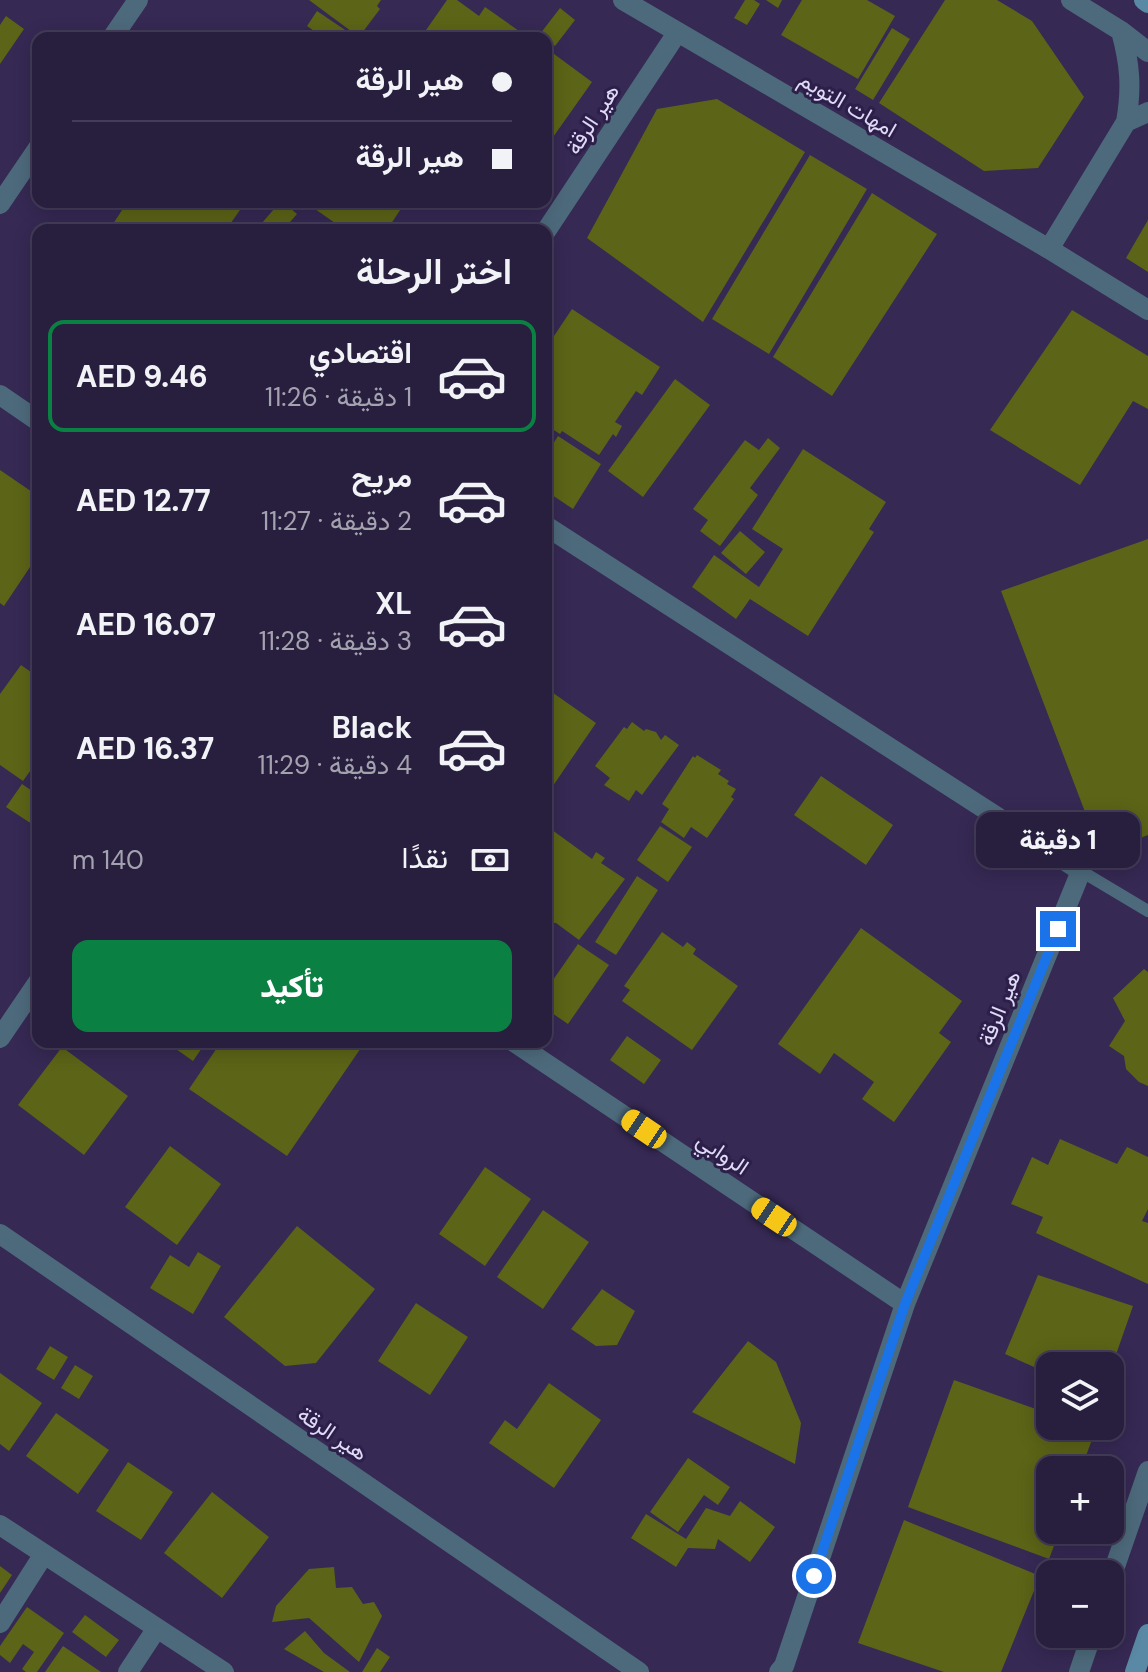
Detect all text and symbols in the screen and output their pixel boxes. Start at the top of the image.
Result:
text: هير الرقة [355,60,464,99]
street label: امهات التويم [793,65,902,144]
street label: هير الرقة [559,79,626,160]
text: هير الرقة [355,137,464,176]
text: اختر الرحلة [356,248,512,295]
text: اقتصادي [309,333,412,372]
icon: car [436,340,508,412]
text: AED 9.46 [76,357,208,396]
text: 1 دقيقة · 11:26 [265,380,412,414]
text: مريح [352,457,412,496]
icon: car [436,464,508,536]
text: AED 12.77 [76,481,211,520]
text: 2 دقيقة · 11:27 [261,504,412,538]
text: XL [375,584,412,623]
icon: car [436,588,508,660]
text: AED 16.07 [76,605,216,644]
text: 3 دقيقة · 11:28 [259,624,412,658]
text: Black [332,708,412,747]
icon: car [436,712,508,784]
text: AED 16.37 [76,729,214,768]
text: 4 دقيقة · 11:29 [258,748,412,782]
callout: 1 دقيقة [976,813,1140,869]
text: 1 دقيقة [1019,823,1097,857]
text: نقدًا [402,838,448,877]
icon: cash [468,838,512,882]
text: 140 m [72,843,144,877]
route end [1040,911,1076,947]
button: تأكيد [72,940,512,1032]
street label: هير الرقة [971,966,1028,1050]
car [617,1106,671,1152]
street label: الروابي [689,1125,755,1185]
car [747,1194,801,1240]
map controls [1036,1352,1124,1648]
button: layers [1036,1352,1124,1440]
street label: هير الرقة [292,1400,373,1467]
button: + [1036,1456,1124,1544]
route start [796,1558,832,1594]
button: − [1036,1560,1124,1648]

